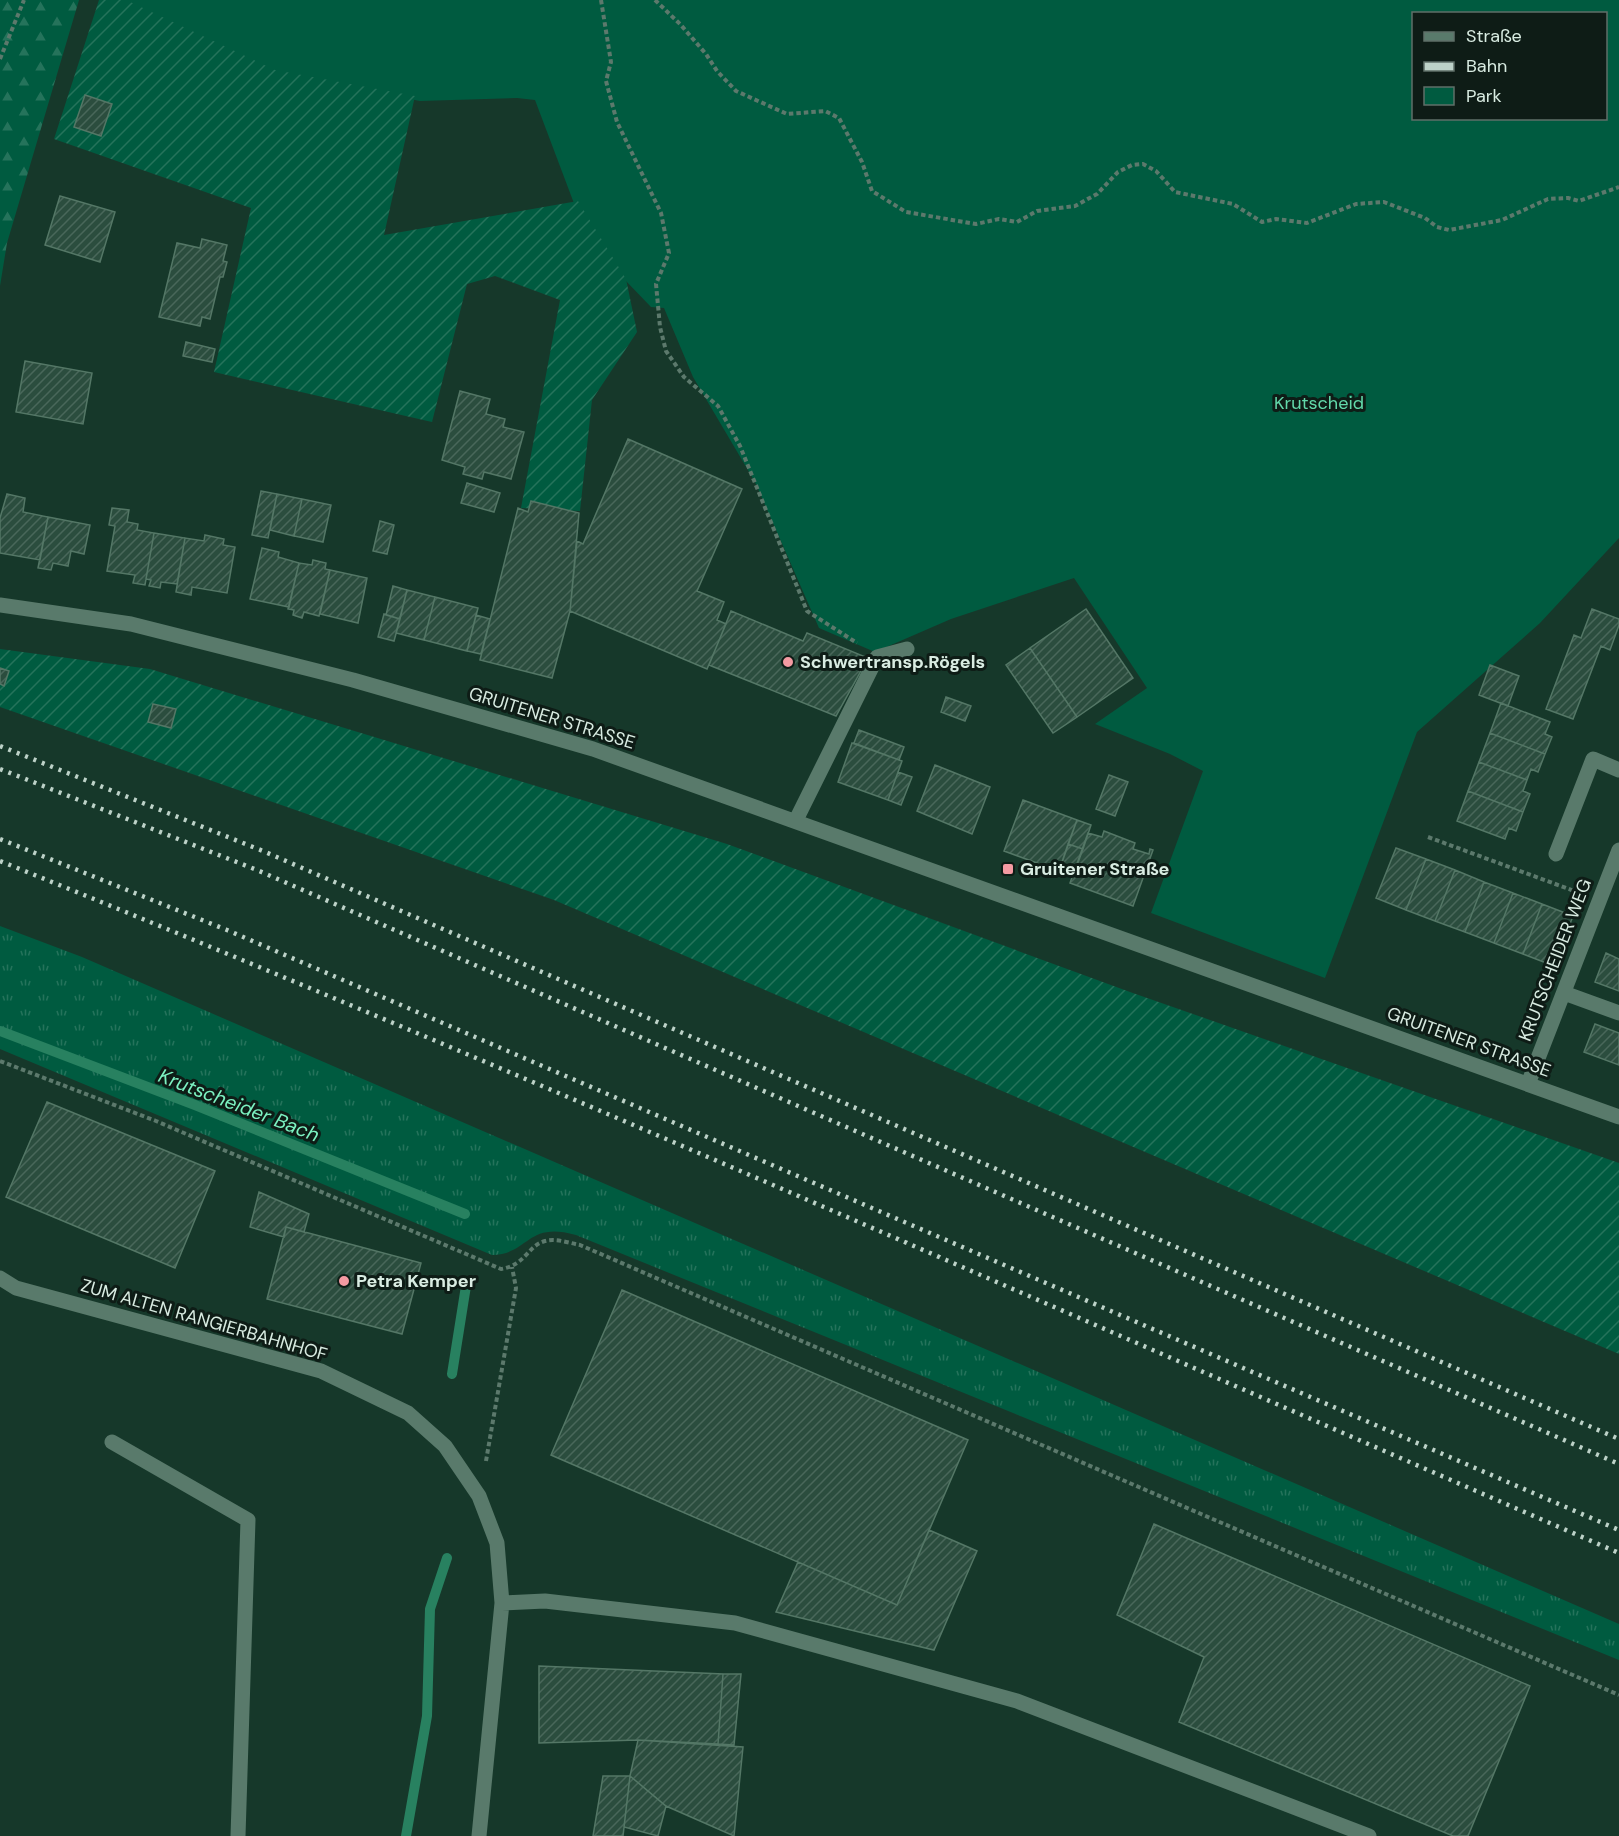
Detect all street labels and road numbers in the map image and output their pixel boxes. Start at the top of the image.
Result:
street label: GRUITENER STRASSE [466,681,638,755]
street label: KRUTSCHEIDER WEG [1513,875,1597,1045]
street label: GRUITENER STRASSE [1384,1001,1554,1083]
street label: ZUM ALTEN RANGIERBAHNHOF [78,1273,330,1367]

